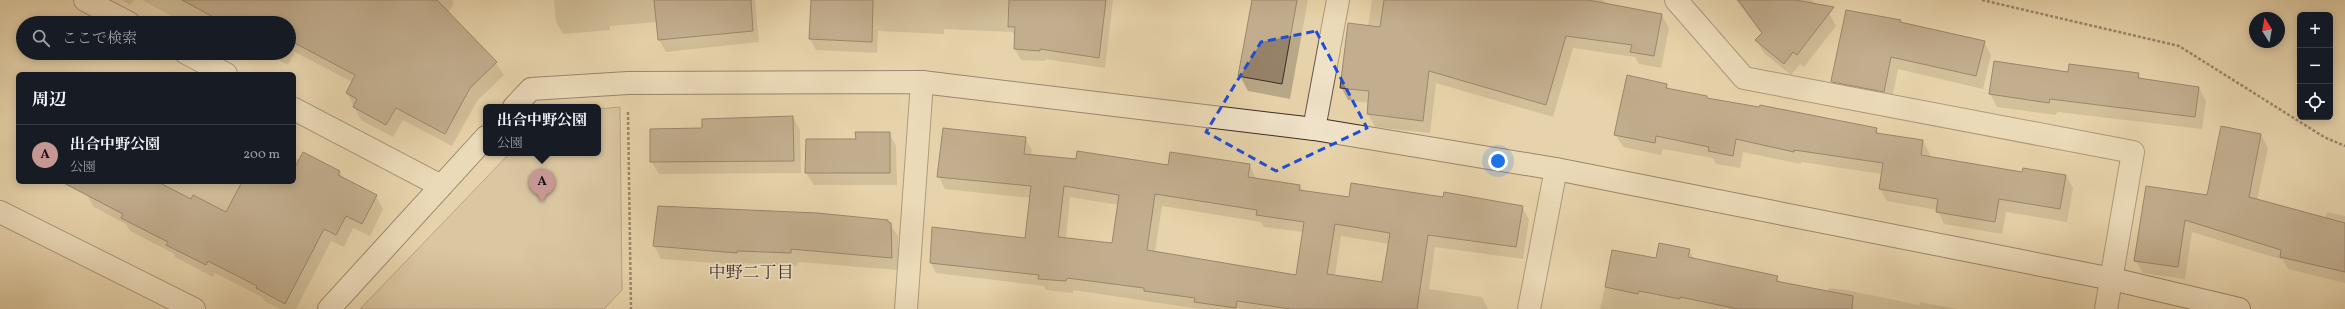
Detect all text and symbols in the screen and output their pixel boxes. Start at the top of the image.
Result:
north arrow [2249,12,2285,48]
map controls [2297,12,2333,120]
button: + [2297,12,2333,48]
search box [16,16,296,60]
icon: search [30,27,52,49]
text: ここで検索 [62,29,137,50]
button: − [2297,48,2333,84]
button: locate [2297,84,2333,120]
text: 周辺 [32,89,66,112]
popup [483,104,601,156]
text: 出合中野公園 [497,111,587,132]
text: 出合中野公園 [70,135,160,156]
text: 公園 [497,135,523,153]
text: A [40,146,50,164]
text: 200 m [243,146,280,164]
your location [1488,151,1508,171]
text: 公園 [70,159,96,177]
pin: A [529,169,555,202]
district label: 中野二丁目 [709,262,794,285]

